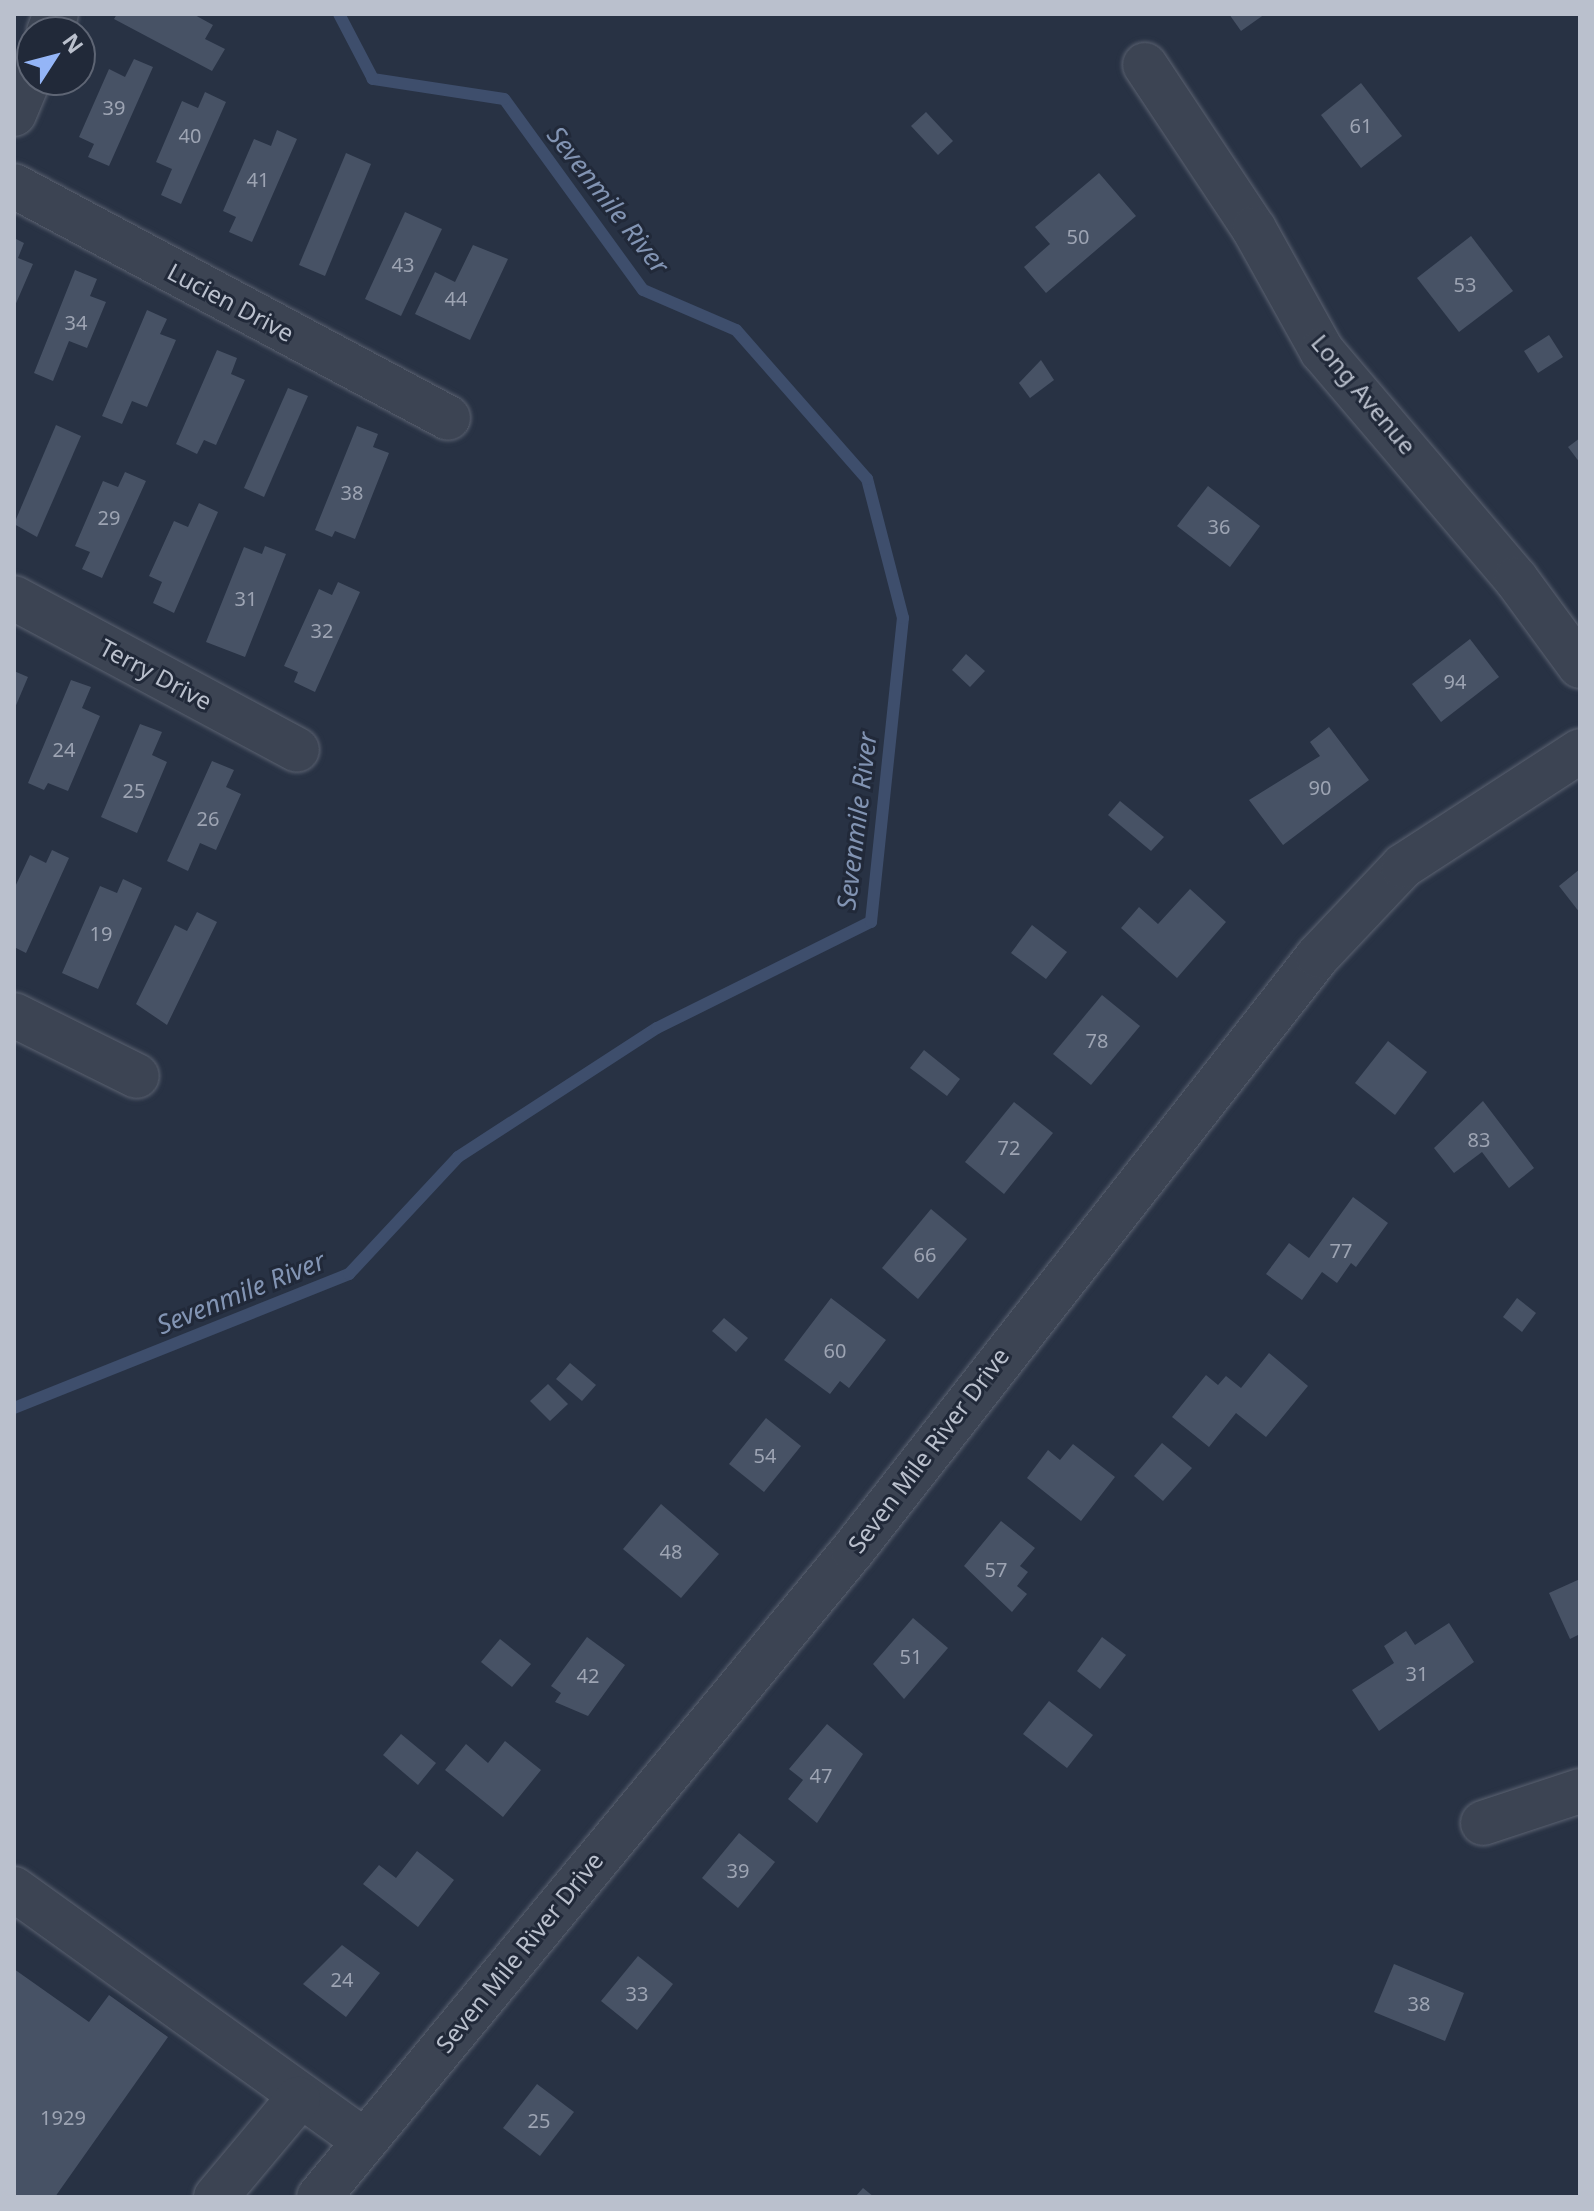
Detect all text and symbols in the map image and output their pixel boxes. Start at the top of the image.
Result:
north arrow [16,16,96,96]
text: N [56,27,91,59]
house number: 39 [103,95,125,119]
house number: 61 [1350,113,1372,137]
water label: Sevenmile River [541,120,675,280]
house number: 40 [179,123,201,147]
house number: 41 [247,167,269,191]
house number: 50 [1067,224,1089,248]
house number: 43 [392,252,414,276]
street label: Lucien Drive [163,257,299,347]
house number: 53 [1454,272,1476,296]
house number: 44 [445,286,467,310]
house number: 34 [65,310,87,334]
street label: Long Avenue [1306,328,1422,460]
house number: 38 [341,480,363,504]
house number: 29 [98,505,120,529]
house number: 36 [1208,514,1230,538]
house number: 31 [235,586,257,610]
house number: 32 [311,618,333,642]
street label: Terry Drive [95,632,217,716]
house number: 94 [1444,669,1466,693]
water label: Sevenmile River [831,730,883,912]
house number: 24 [53,737,75,761]
house number: 90 [1309,775,1331,799]
house number: 25 [123,778,145,802]
house number: 26 [197,806,219,830]
house number: 19 [90,921,112,945]
house number: 78 [1086,1028,1108,1052]
house number: 83 [1468,1127,1490,1151]
house number: 72 [998,1135,1020,1159]
house number: 77 [1330,1238,1352,1262]
house number: 66 [914,1242,936,1266]
water label: Sevenmile River [152,1245,330,1341]
house number: 60 [824,1338,846,1362]
street label: Seven Mile River Drive [841,1342,1015,1558]
house number: 54 [754,1443,776,1467]
house number: 48 [660,1539,682,1563]
house number: 57 [985,1557,1007,1581]
house number: 51 [900,1644,922,1668]
house number: 31 [1406,1661,1428,1685]
house number: 42 [577,1663,599,1687]
house number: 47 [810,1763,832,1787]
street label: Seven Mile River Drive [429,1846,609,2058]
house number: 39 [727,1858,749,1882]
house number: 24 [331,1967,353,1991]
house number: 33 [626,1981,648,2005]
house number: 38 [1408,1991,1430,2015]
house number: 1929 [40,2105,86,2129]
house number: 25 [528,2108,550,2132]

